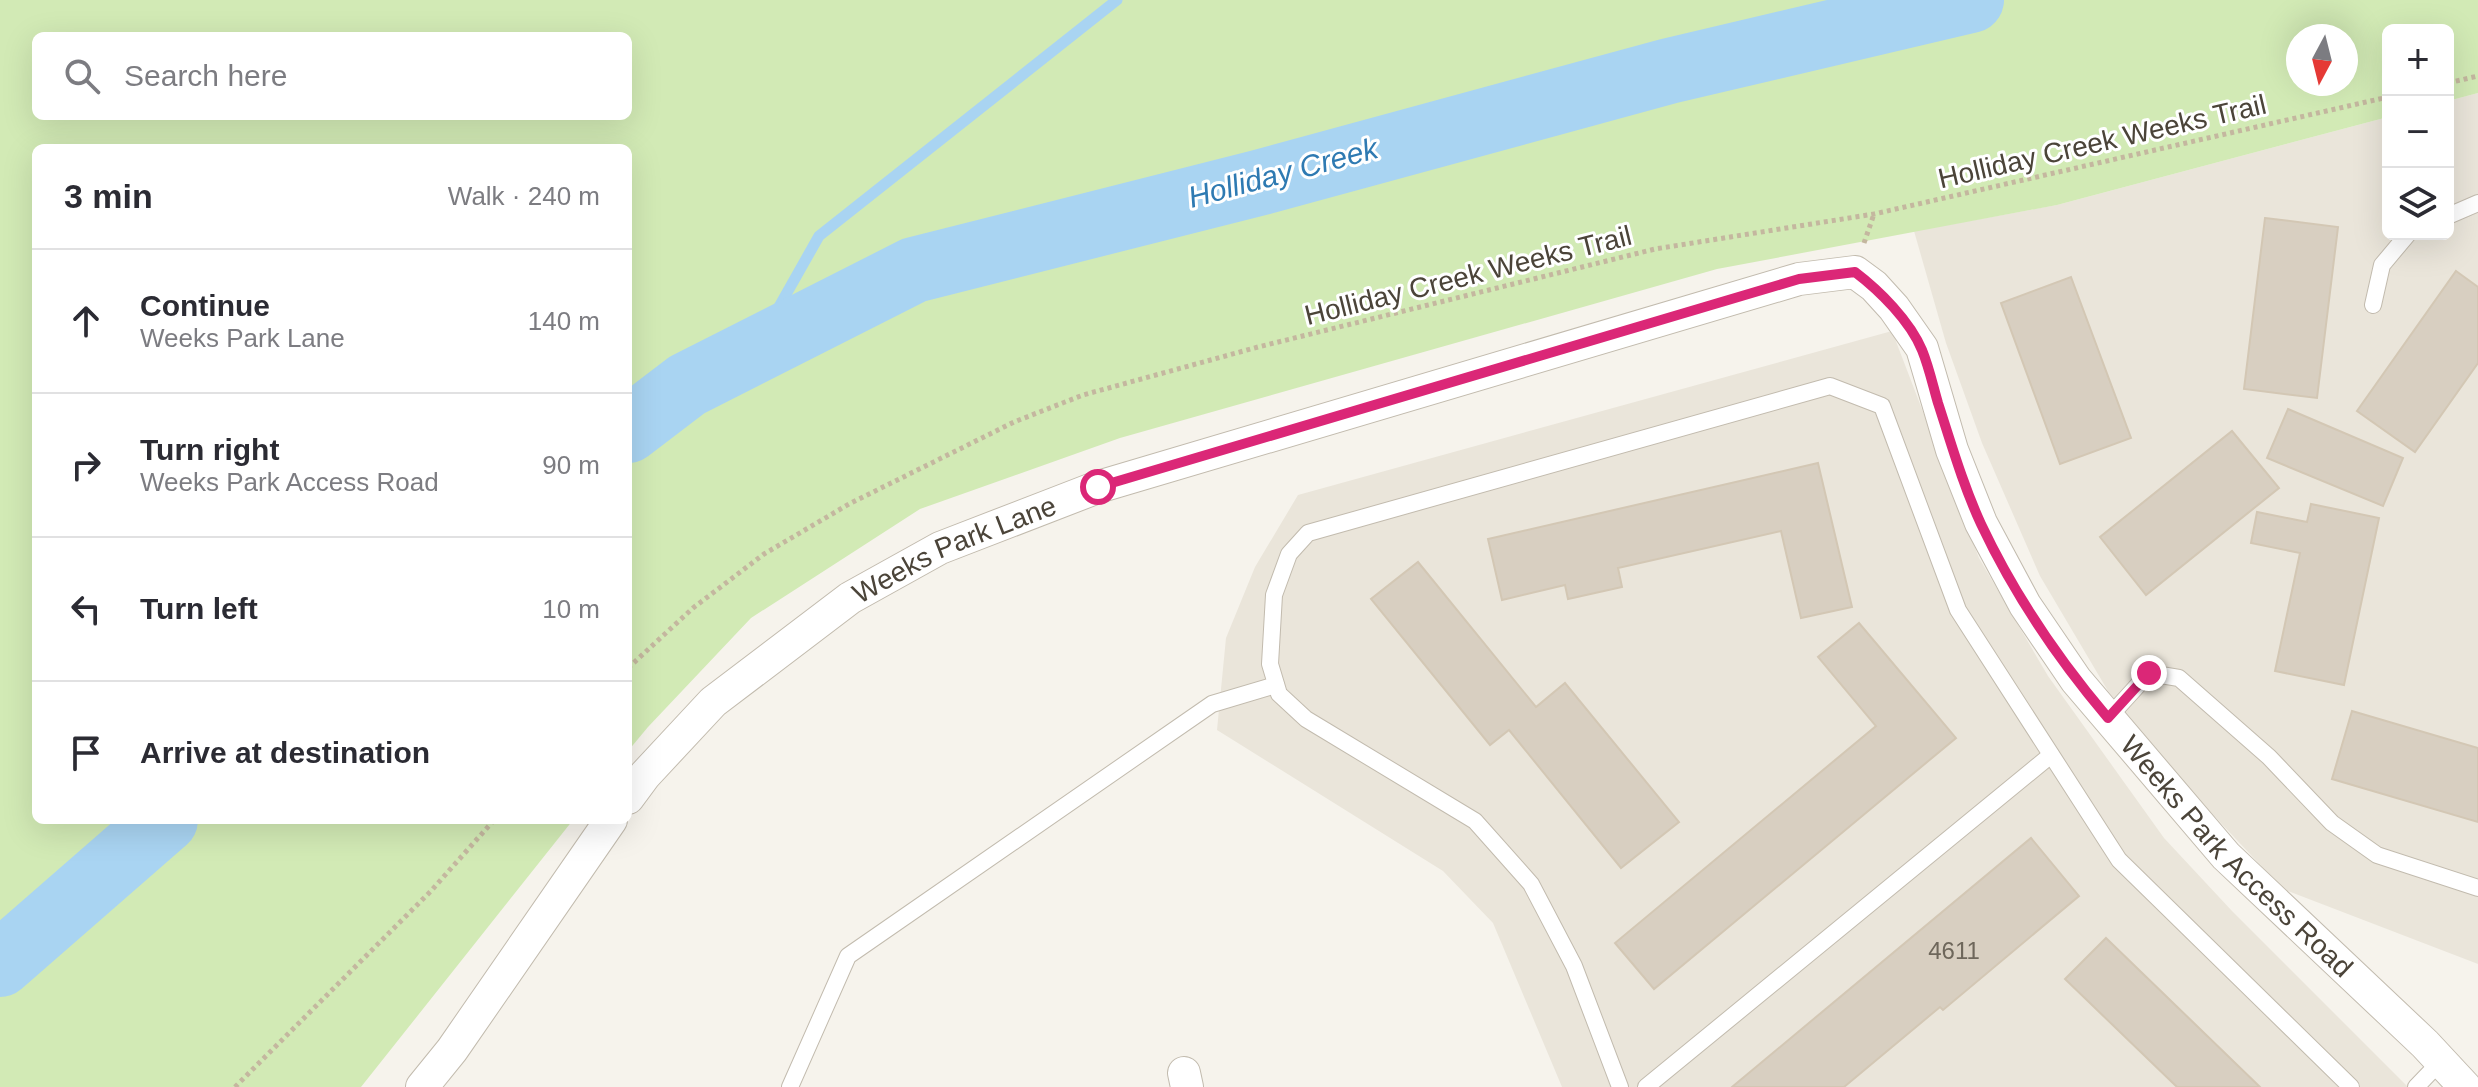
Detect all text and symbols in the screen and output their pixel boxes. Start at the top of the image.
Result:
north arrow [2286,24,2358,96]
map controls [2382,24,2454,240]
button: + [2382,24,2454,96]
search box [32,32,632,120]
icon: search [60,54,104,98]
text: Search here [124,59,287,92]
street label: Holliday Creek Weeks Trail [1935,89,2269,194]
button: − [2382,96,2454,168]
water label: Holliday Creek [1184,131,1383,214]
button: layers [2382,168,2454,240]
text: 3 min [64,177,153,215]
text: Walk · 240 m [448,181,600,211]
street label: Holliday Creek Weeks Trail [1302,220,1635,331]
text: Continue [140,289,270,322]
icon: ahead [64,299,108,343]
text: 140 m [528,306,600,336]
text: Weeks Park Lane [140,323,345,353]
text: Turn right [140,433,279,466]
icon: right [64,443,108,487]
text: 90 m [542,450,600,480]
text: Weeks Park Access Road [140,467,439,497]
route start [1080,469,1116,505]
street label: Weeks Park Lane [847,490,1060,609]
icon: left [64,587,108,631]
text: Turn left [140,592,258,625]
text: 10 m [542,594,600,624]
route end [2131,655,2167,691]
street label: Weeks Park Access Road [2114,730,2359,983]
icon: arrive [64,731,108,775]
text: Arrive at destination [140,736,430,769]
house number: 4611 [1928,937,1980,964]

